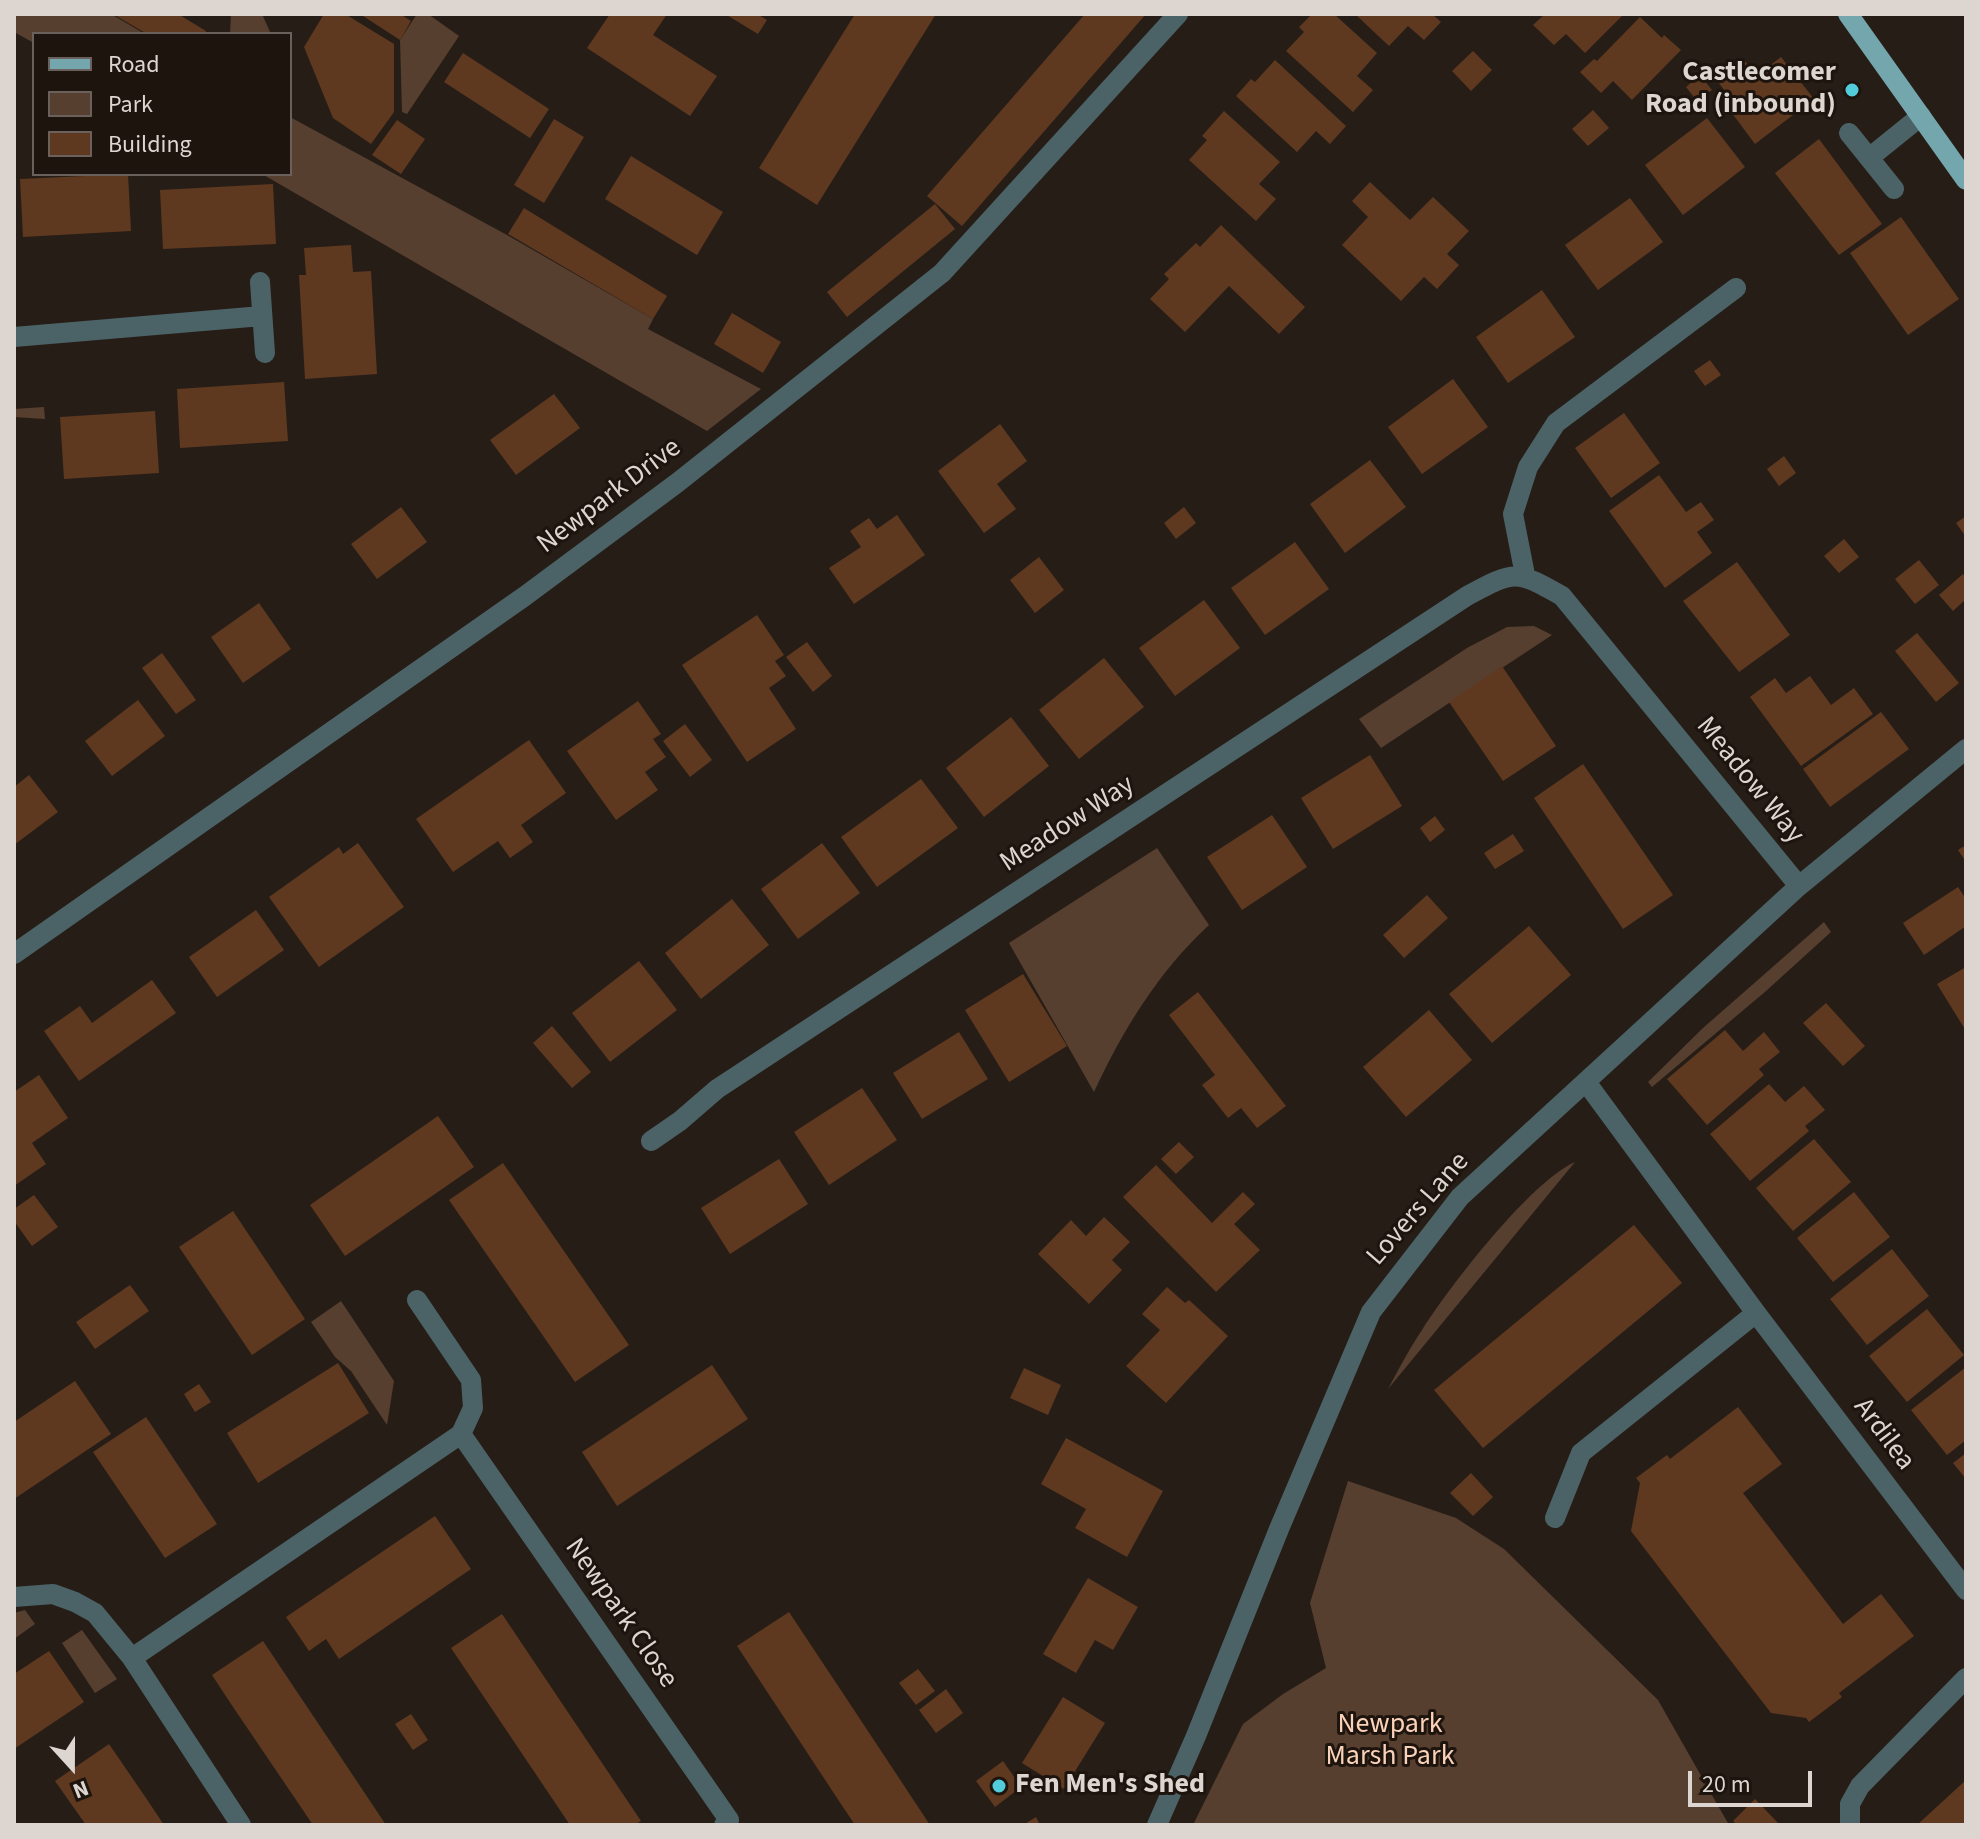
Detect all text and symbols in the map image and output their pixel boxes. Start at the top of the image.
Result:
legend [32,32,292,176]
text: Road [108,47,160,82]
place label: Castlecomer Road (inbound) [1645,57,1836,123]
marker: Castlecomer Road (inbound) [1843,81,1861,99]
text: Park [108,87,153,122]
text: Building [108,127,192,162]
street label: Newpark Drive [531,432,689,562]
street label: Meadow Way [1688,711,1810,851]
street label: Meadow Way [995,769,1141,881]
street label: Lovers Lane [1361,1146,1477,1274]
street label: Ardilea [1845,1392,1921,1478]
street label: Newpark Close [556,1533,684,1695]
park label: Newpark Marsh Park [1326,1709,1454,1775]
north arrow [32,1727,112,1807]
scale bar [1692,1755,1816,1805]
text: 20 m [1702,1767,1751,1802]
place label: Fen Men's Shed [1015,1769,1205,1803]
text: N [68,1772,93,1807]
marker: Fen Men's Shed [990,1777,1008,1795]

